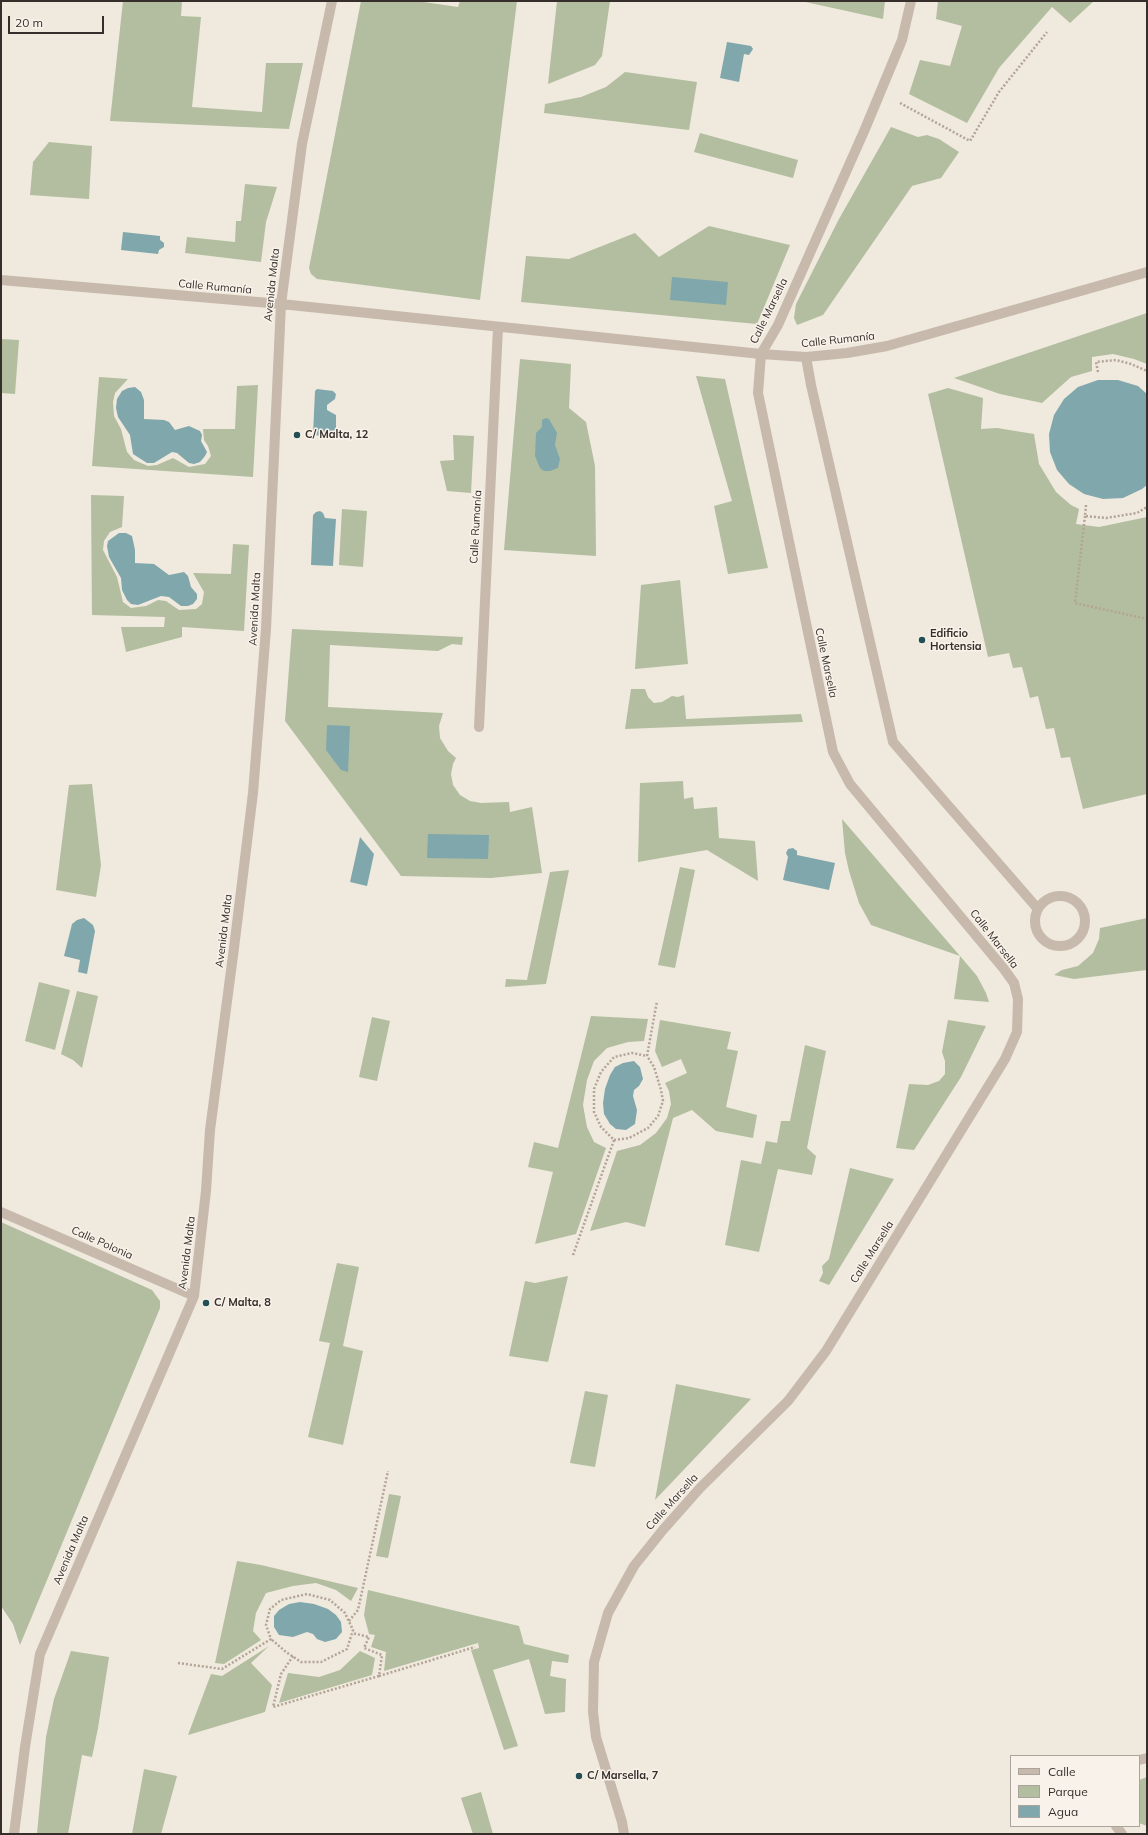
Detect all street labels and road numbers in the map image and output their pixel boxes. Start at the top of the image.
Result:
street label: Avenida Malta [262,248,282,322]
street label: Calle Marsella [747,276,791,346]
street label: Calle Rumanía [178,277,252,297]
street label: Calle Rumanía [801,330,875,350]
street label: Calle Rumanía [467,490,485,564]
street label: Avenida Malta [246,572,264,646]
street label: Calle Marsella [812,627,840,699]
street label: Avenida Malta [213,894,235,968]
street label: Calle Marsella [967,907,1021,971]
street label: Avenida Malta [176,1216,198,1290]
street label: Calle Marsella [848,1218,896,1286]
street label: Calle Polonia [69,1224,135,1262]
street label: Calle Marsella [643,1471,701,1533]
street label: Avenida Malta [51,1513,91,1587]

